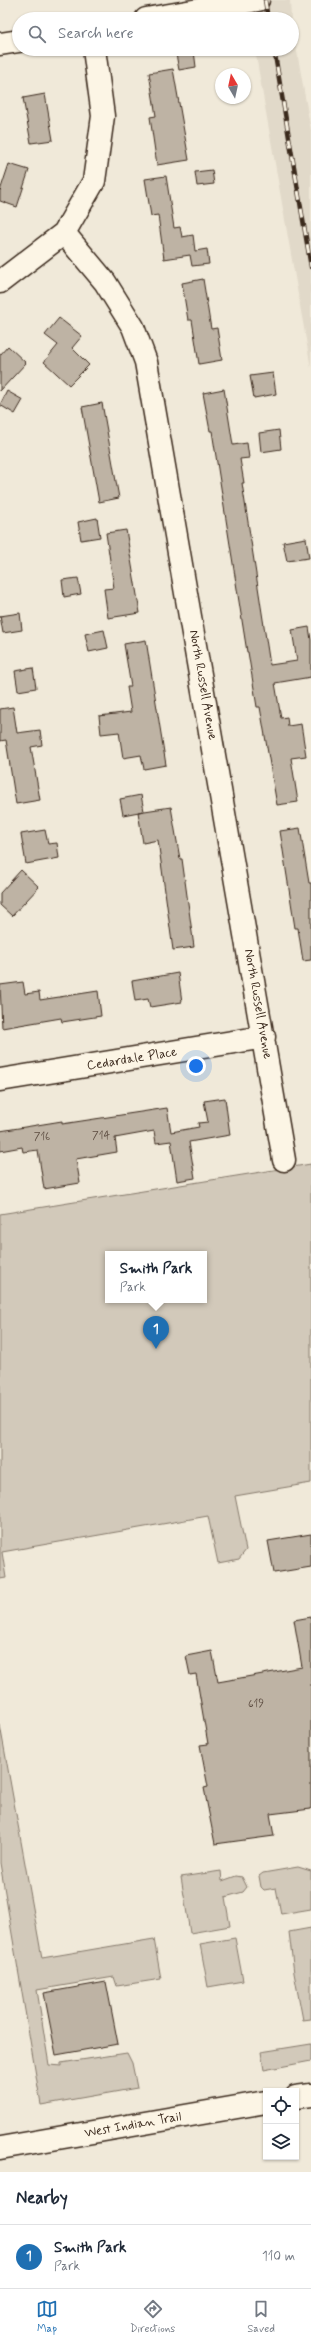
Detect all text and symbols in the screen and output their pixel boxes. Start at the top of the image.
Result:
search box [12,12,299,56]
icon: search [26,23,48,45]
text: Search here [58,24,134,44]
north arrow [215,68,251,104]
street label: North Russell Avenue [185,629,221,741]
street label: North Russell Avenue [240,948,276,1060]
street label: Cedardale Place [86,1043,178,1075]
your location [186,1056,206,1076]
house number: 714 [92,1129,110,1143]
house number: 716 [34,1130,50,1144]
popup [105,1251,207,1303]
text: Smith Park [120,1259,192,1279]
text: Park [120,1279,146,1296]
pin: 1 [143,1316,169,1349]
house number: 619 [248,1697,264,1711]
map controls [263,2088,299,2160]
button: locate [263,2088,299,2124]
street label: West Indian Trail [83,2108,183,2142]
button: layers [263,2124,299,2160]
text: Nearby [16,2187,68,2209]
text: Smith Park [54,2238,127,2258]
text: 1 [26,2248,32,2265]
text: 110 m [262,2248,295,2265]
text: Park [54,2258,80,2275]
tab: Map [36,2298,58,2336]
tab: Directions [130,2298,175,2336]
tab: Saved [247,2298,275,2336]

